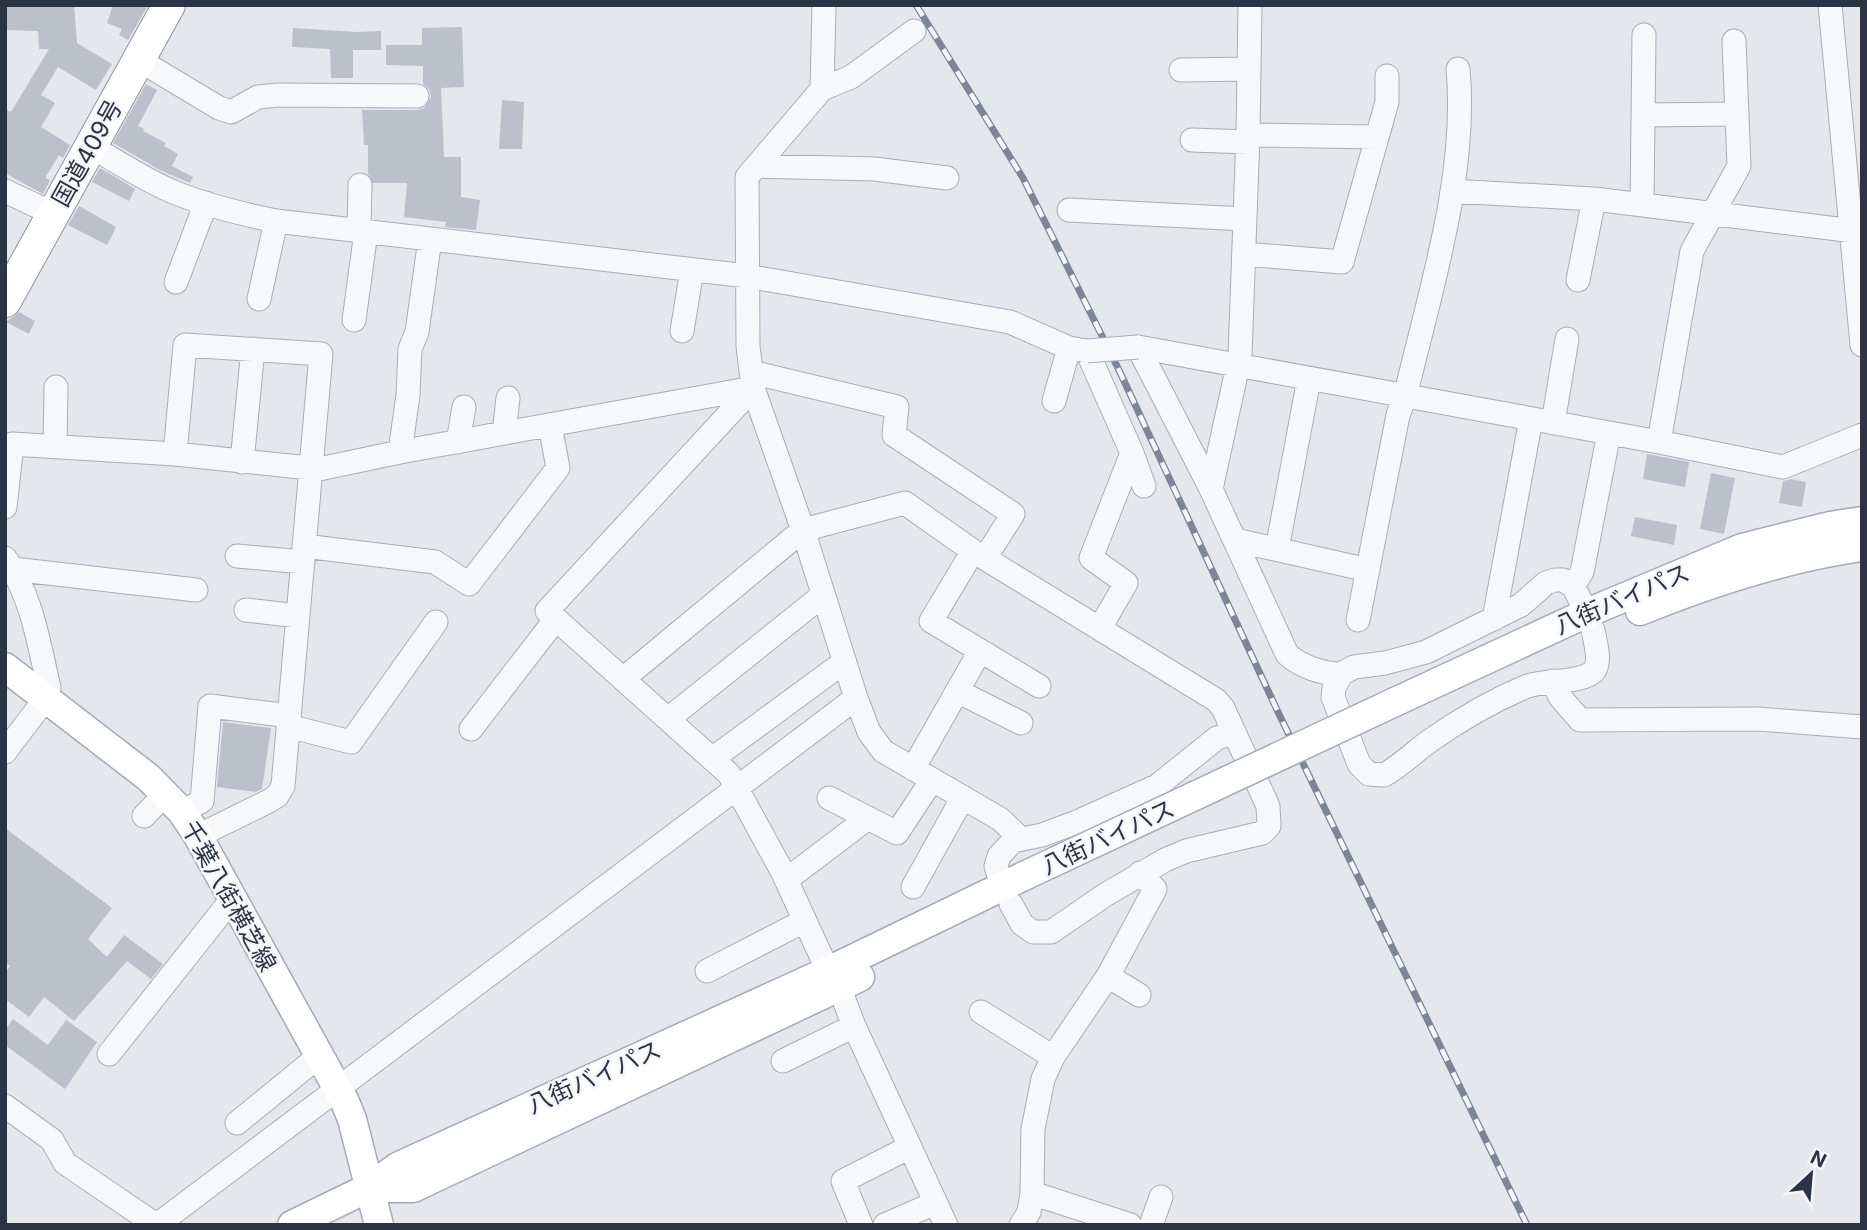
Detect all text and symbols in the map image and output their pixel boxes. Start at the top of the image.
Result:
street label: 国道409号 [46,95,128,211]
street label: 八街バイパス [1550,558,1694,640]
street label: 八街バイパス [1037,794,1179,880]
street label: 千葉八街横芝線 [176,816,282,976]
street label: 八街バイパス [523,1035,665,1119]
north arrow [1776,1139,1846,1209]
text: N [1807,1146,1830,1173]

